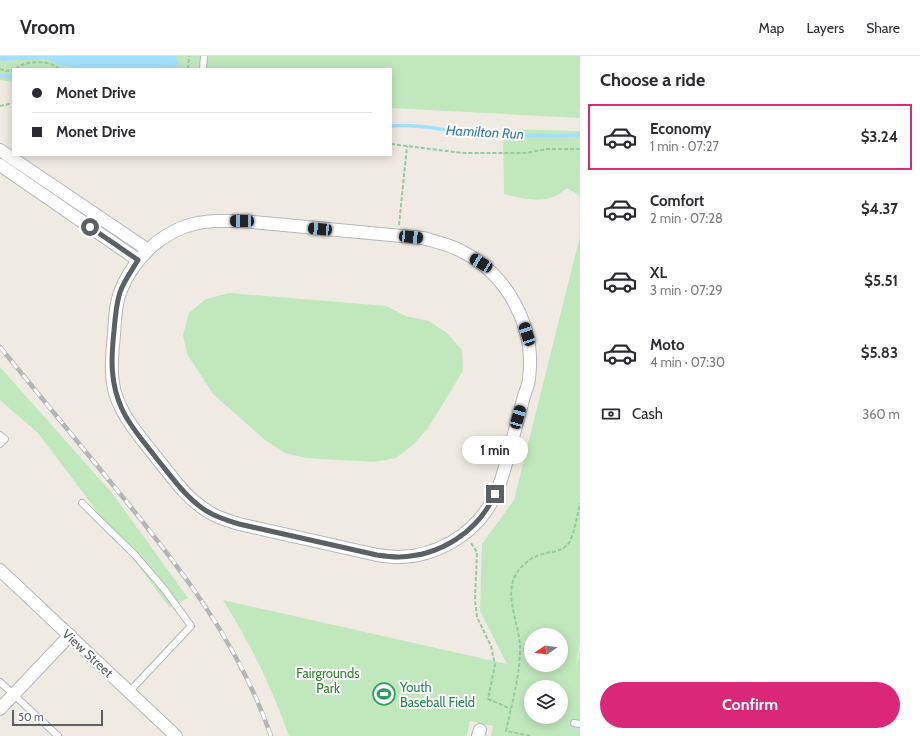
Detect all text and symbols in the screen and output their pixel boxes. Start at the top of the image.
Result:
text: Vroom [20,16,75,39]
text: Map [759,19,784,37]
text: Layers [806,19,844,37]
text: Share [866,19,900,37]
text: Choose a ride [600,69,705,91]
text: Monet Drive [56,84,136,102]
icon: car [602,119,638,155]
text: Economy [650,120,711,138]
water label: Hamilton Run [446,121,524,143]
text: Monet Drive [56,123,136,141]
text: $3.24 [861,128,898,146]
text: 1 min · 07:27 [650,138,719,154]
icon: car [602,191,638,227]
text: Comfort [650,192,704,210]
text: $4.37 [861,200,898,218]
text: 2 min · 07:28 [650,210,723,226]
car [230,215,254,227]
route start [81,218,99,236]
car [308,222,332,236]
car [398,230,424,244]
car [468,252,494,274]
icon: car [602,263,638,299]
text: XL [650,264,667,282]
text: $5.51 [864,272,898,290]
text: 3 min · 07:29 [650,282,723,298]
car [518,321,536,347]
icon: car [602,335,638,371]
text: Moto [650,336,684,354]
text: $5.83 [861,344,898,362]
text: 4 min · 07:30 [650,354,725,370]
icon: cash [600,403,622,425]
car [509,404,527,430]
text: Cash [632,405,663,423]
text: 360 m [862,406,900,422]
callout: 1 min [462,436,528,464]
text: 1 min [480,442,510,458]
route end [486,485,504,503]
street label: View Street [59,625,117,681]
north arrow [524,628,568,672]
map controls [524,628,568,724]
park label: Fairgrounds Park [296,665,360,696]
place label: Youth Baseball Field [399,679,475,710]
button: layers [524,680,568,724]
sports icon: Youth Baseball Field [371,681,397,707]
button: Confirm [600,682,900,728]
scale bar [12,708,103,727]
text: 50 m [18,710,44,724]

